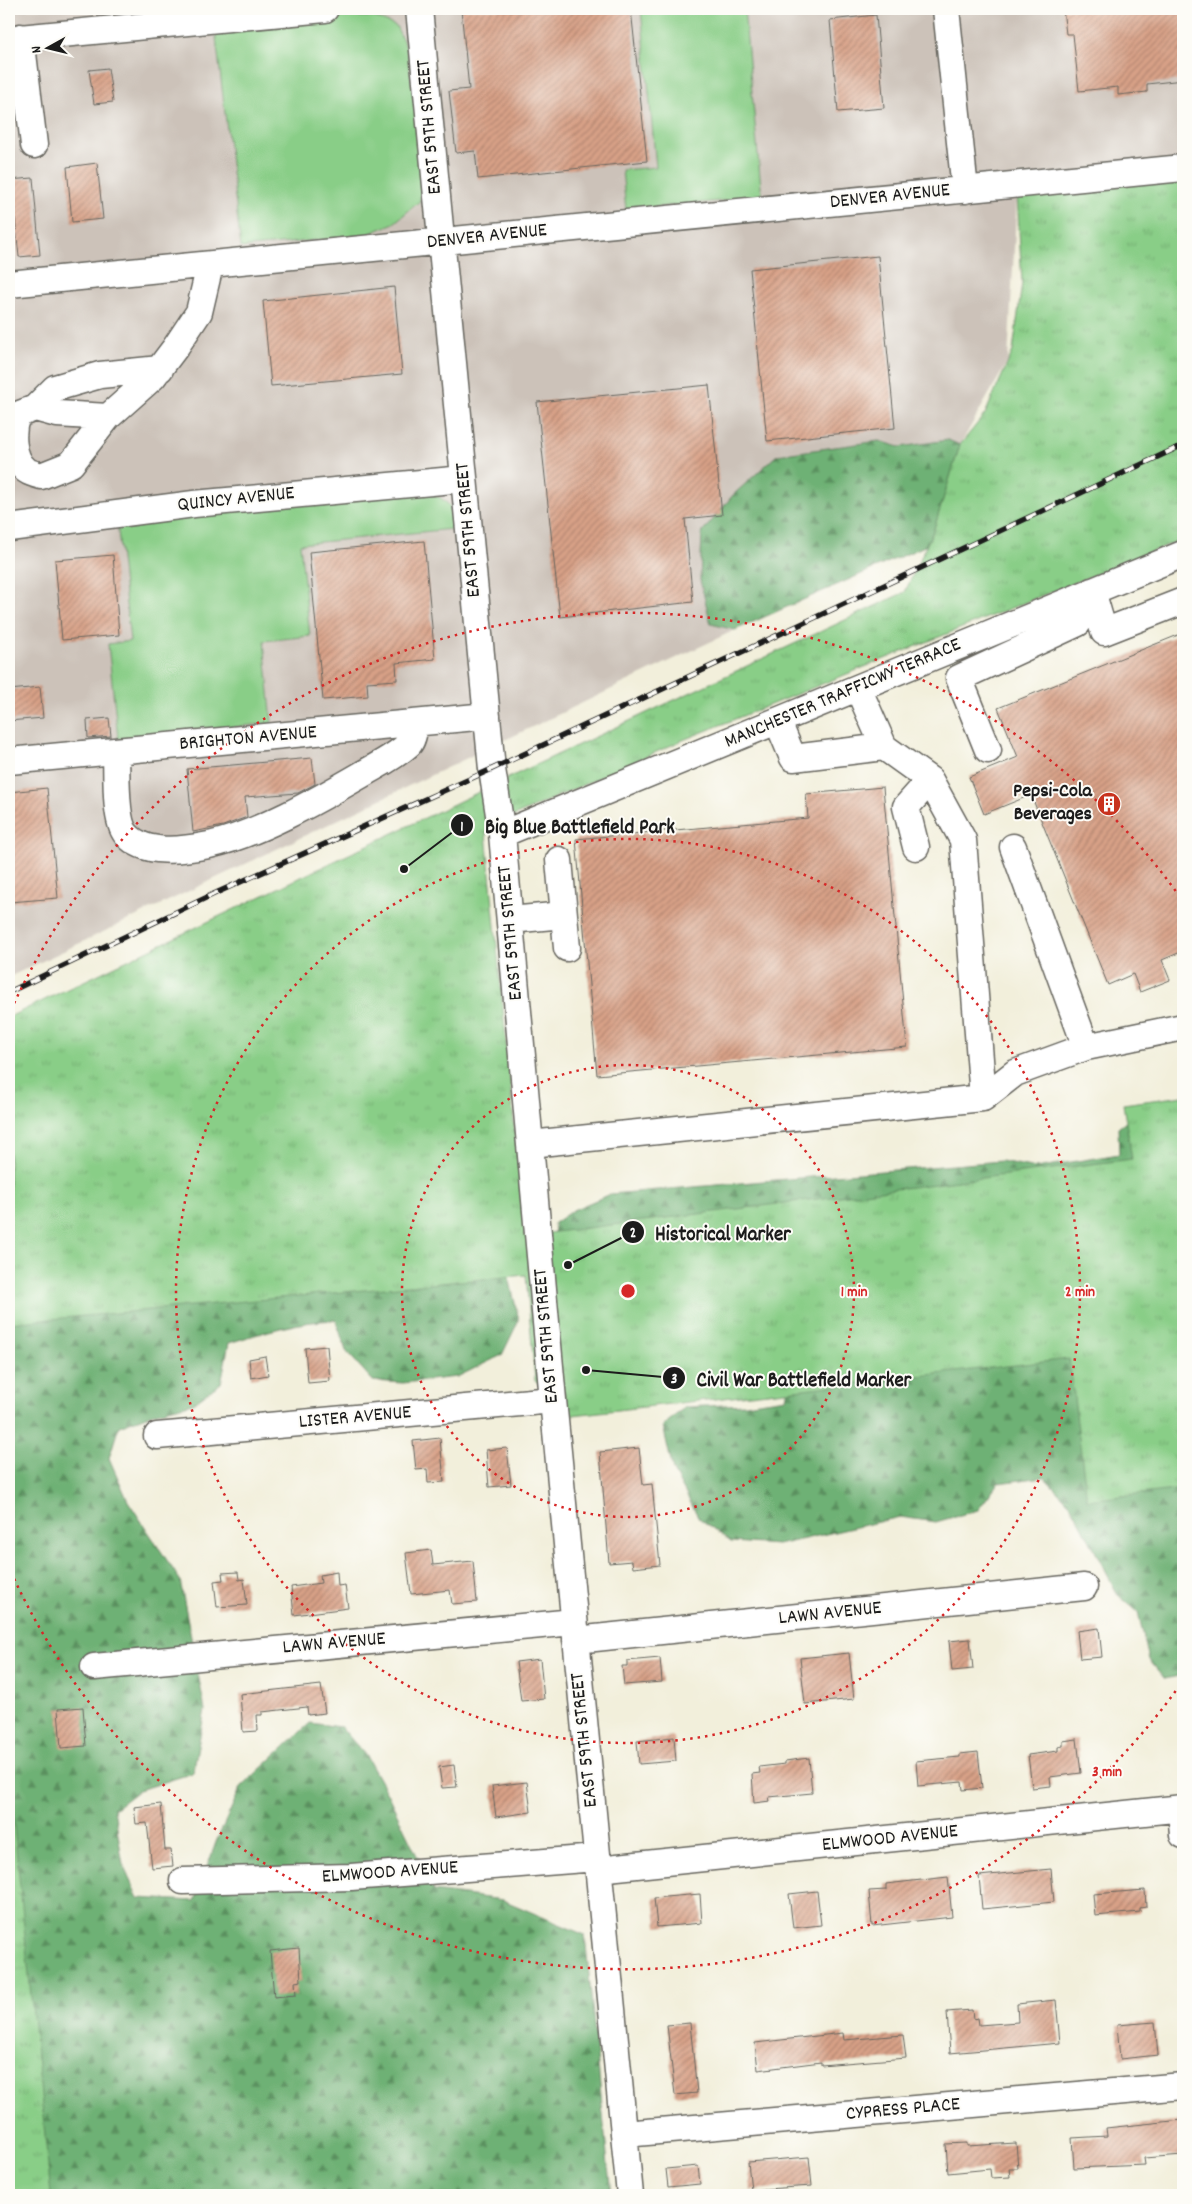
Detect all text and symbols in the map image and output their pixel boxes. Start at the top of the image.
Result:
north arrow [22,22,72,72]
text: N [27,45,47,54]
street label: EAST 59TH STREET [410,58,450,196]
street label: DENVER AVENUE [829,177,951,217]
street label: DENVER AVENUE [426,217,548,257]
street label: EAST 59TH STREET [449,461,489,599]
street label: QUINCY AVENUE [176,480,296,520]
street label: MANCHESTER TRAFFICWY TERRACE [720,631,966,757]
street label: BRIGHTON AVENUE [178,719,318,759]
place label: Pepsi-Cola Beverages [1013,778,1093,829]
building icon: Pepsi-Cola Beverages [1096,791,1122,817]
callout: Big Blue Battlefield Park [450,807,685,843]
text: Big Blue Battlefield Park [485,814,675,844]
text: 1 [460,817,464,839]
street label: EAST 59TH STREET [491,864,531,1002]
callout: Historical Marker [620,1214,801,1250]
text: Historical Marker [655,1221,792,1251]
text: 2 [630,1223,636,1245]
street label: EAST 59TH STREET [527,1267,567,1405]
centre of rings [619,1282,637,1300]
text: 1 min [841,1282,867,1304]
text: 2 min [1065,1282,1095,1304]
callout: Civil War Battlefield Marker [662,1360,922,1396]
text: Civil War Battlefield Marker [697,1367,913,1397]
text: 3 [671,1369,678,1391]
street label: LISTER AVENUE [298,1399,412,1437]
street label: LAWN AVENUE [777,1595,883,1633]
street label: LAWN AVENUE [281,1626,387,1662]
street label: EAST 59TH STREET [564,1671,606,1809]
text: 3 min [1092,1762,1122,1784]
street label: ELMWOOD AVENUE [821,1818,959,1860]
street label: ELMWOOD AVENUE [321,1854,459,1892]
street label: CYPRESS PLACE [845,2091,961,2129]

